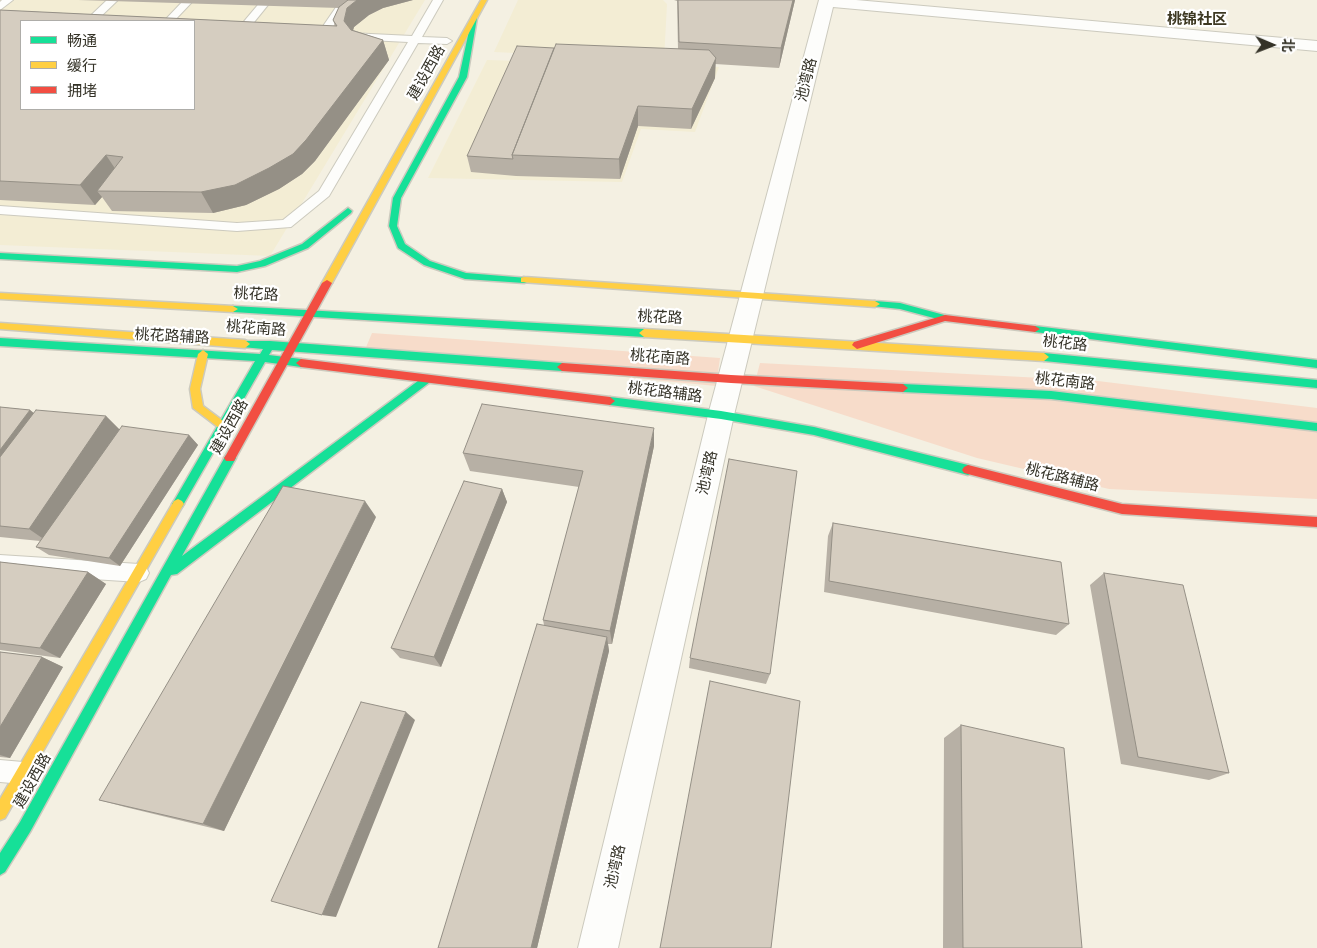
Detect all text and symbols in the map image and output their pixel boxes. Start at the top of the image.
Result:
district label: 桃锦社区 [1167,11,1227,29]
legend [20,20,195,110]
north arrow [1247,20,1297,70]
text: 畅通 [67,33,97,49]
text: 北 [1280,38,1295,52]
street label: 建设西路 [405,42,449,104]
street label: 池湾路 [793,56,821,104]
text: 缓行 [67,58,97,74]
text: 拥堵 [67,83,97,99]
street label: 桃花路 [233,285,279,305]
street label: 桃花路 [637,308,683,328]
street label: 桃花南路 [225,318,287,340]
street label: 桃花路辅路 [134,326,210,348]
street label: 桃花路 [1042,333,1088,355]
street label: 桃花南路 [629,347,691,369]
street label: 桃花南路 [1034,370,1096,394]
street label: 桃花路辅路 [627,379,703,407]
street label: 建设西路 [208,396,252,458]
street label: 池湾路 [694,449,722,497]
street label: 桃花路辅路 [1023,460,1101,496]
street label: 建设西路 [11,750,55,812]
street label: 池湾路 [602,843,630,891]

